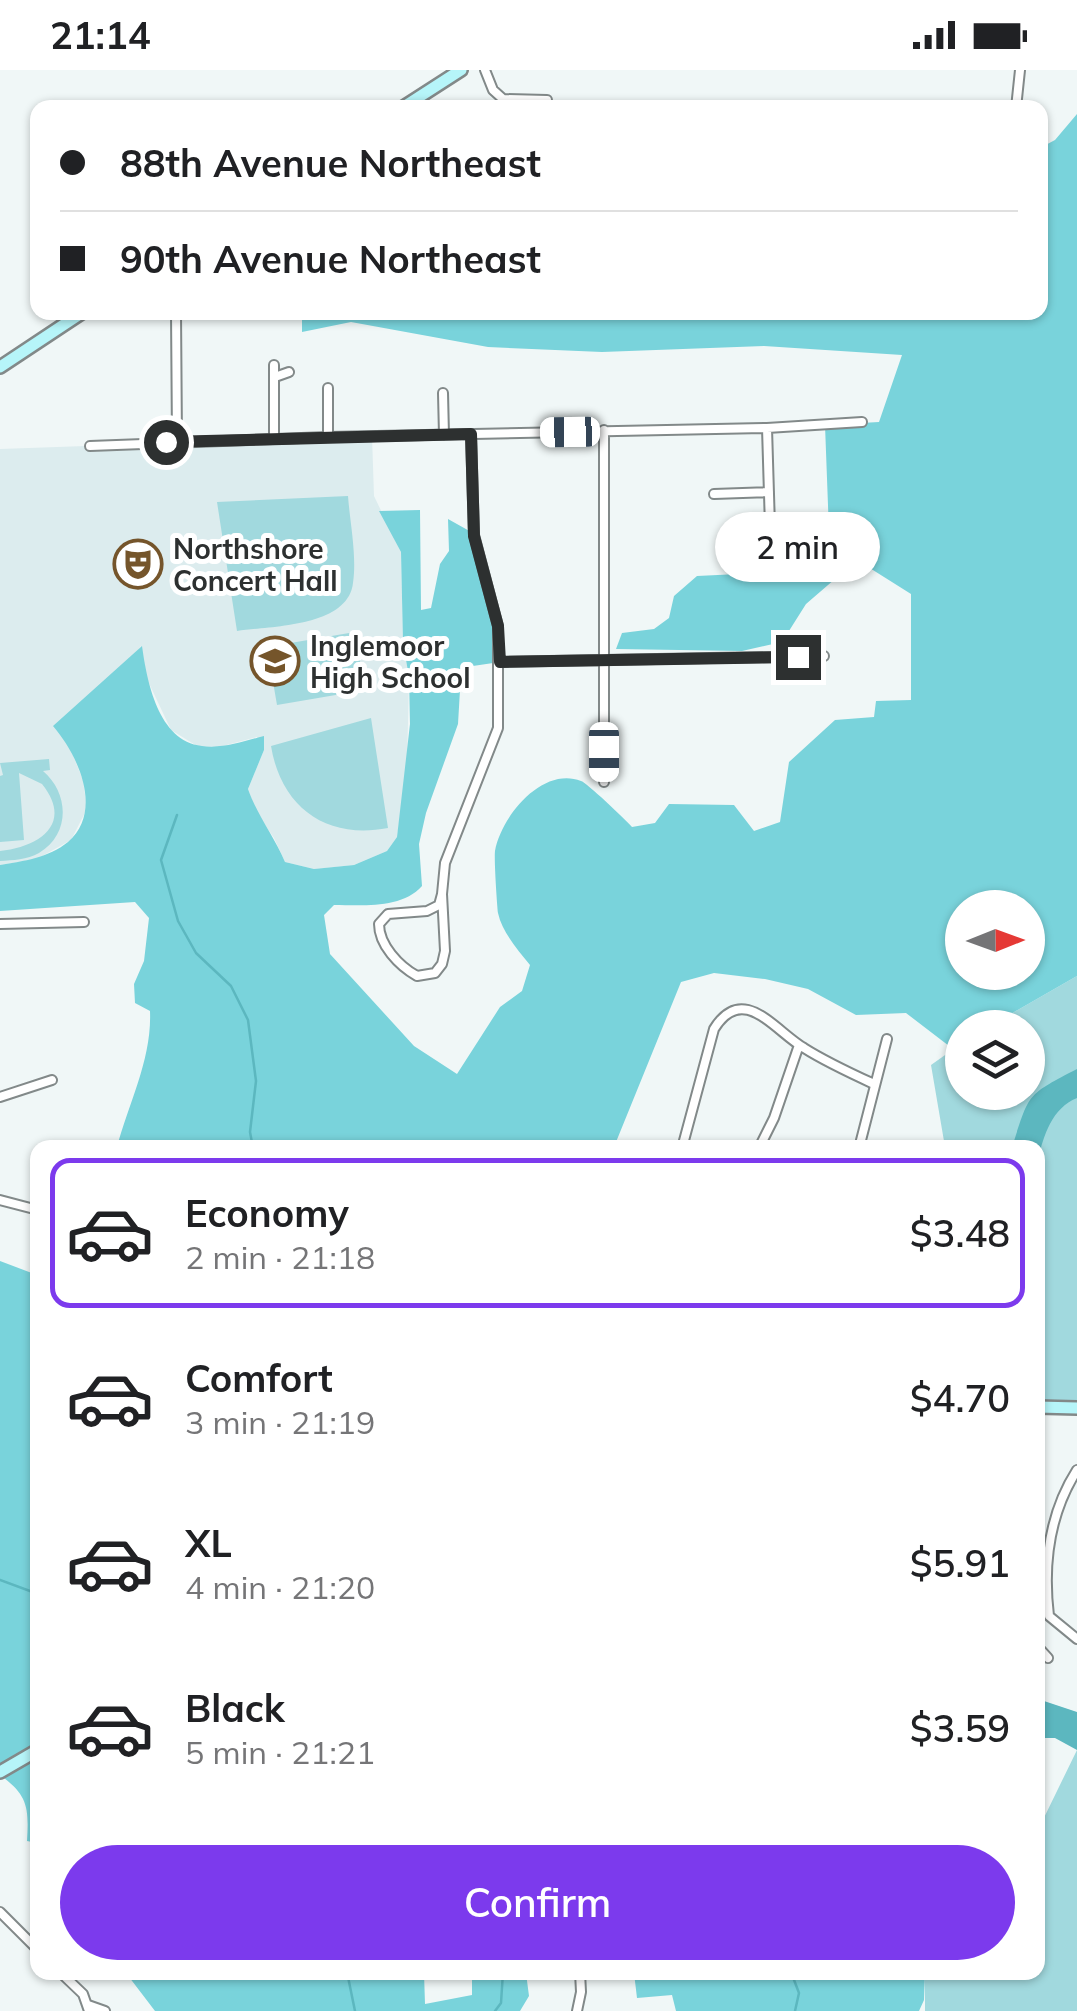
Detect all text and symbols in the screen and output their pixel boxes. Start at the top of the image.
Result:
text: 21:14 [50,11,151,59]
text: 88th Avenue Northeast [120,139,541,187]
text: 90th Avenue Northeast [120,235,541,283]
car [540,416,600,448]
route start [144,420,189,465]
callout: 2 min [716,512,880,582]
text: 2 min [756,527,839,567]
place label: Northshore Concert Hall [173,531,338,598]
theatre icon: Northshore Concert Hall [112,538,164,590]
place label: Inglemoor High School [310,628,470,695]
school or university icon: Inglemoor High School [249,635,301,687]
route end [776,635,821,680]
car [589,722,619,782]
north arrow [945,890,1045,990]
map controls [945,890,1045,1110]
button: layers [945,1010,1045,1110]
icon: car [65,1188,155,1278]
text: Economy [185,1189,349,1237]
text: $3.48 [910,1209,1010,1257]
text: 2 min · 21:18 [185,1237,375,1277]
icon: car [65,1353,155,1443]
text: Comfort [185,1354,333,1402]
text: $4.70 [910,1374,1010,1422]
text: 3 min · 21:19 [185,1402,375,1442]
icon: car [65,1518,155,1608]
text: XL [185,1519,232,1567]
text: $5.91 [910,1539,1010,1587]
text: 4 min · 21:20 [185,1567,375,1607]
icon: car [65,1683,155,1773]
text: Black [185,1684,285,1732]
text: $3.59 [910,1704,1010,1752]
text: 5 min · 21:21 [185,1732,375,1772]
button: Confirm [60,1845,1015,1960]

